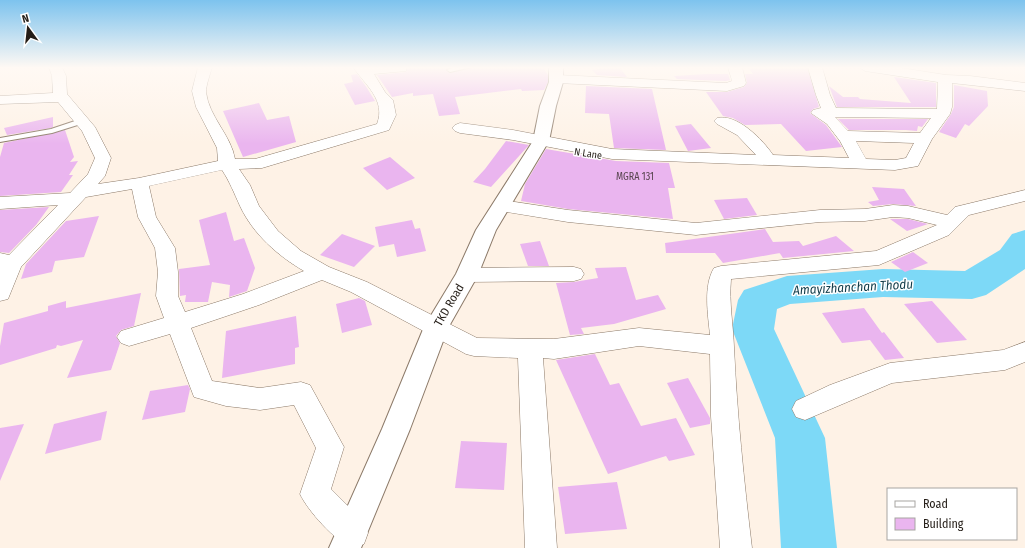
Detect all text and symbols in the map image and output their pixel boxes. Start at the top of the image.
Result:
north arrow [8,8,48,48]
text: N [21,12,30,26]
street label: N Lane [573,146,603,162]
house number: MGRA 131 [616,171,654,183]
water label: Amayizhanchan Thodu [792,276,914,298]
street label: TKD Road [431,281,467,329]
legend [887,488,1017,540]
text: Road [923,497,948,511]
text: Building [923,517,964,531]

